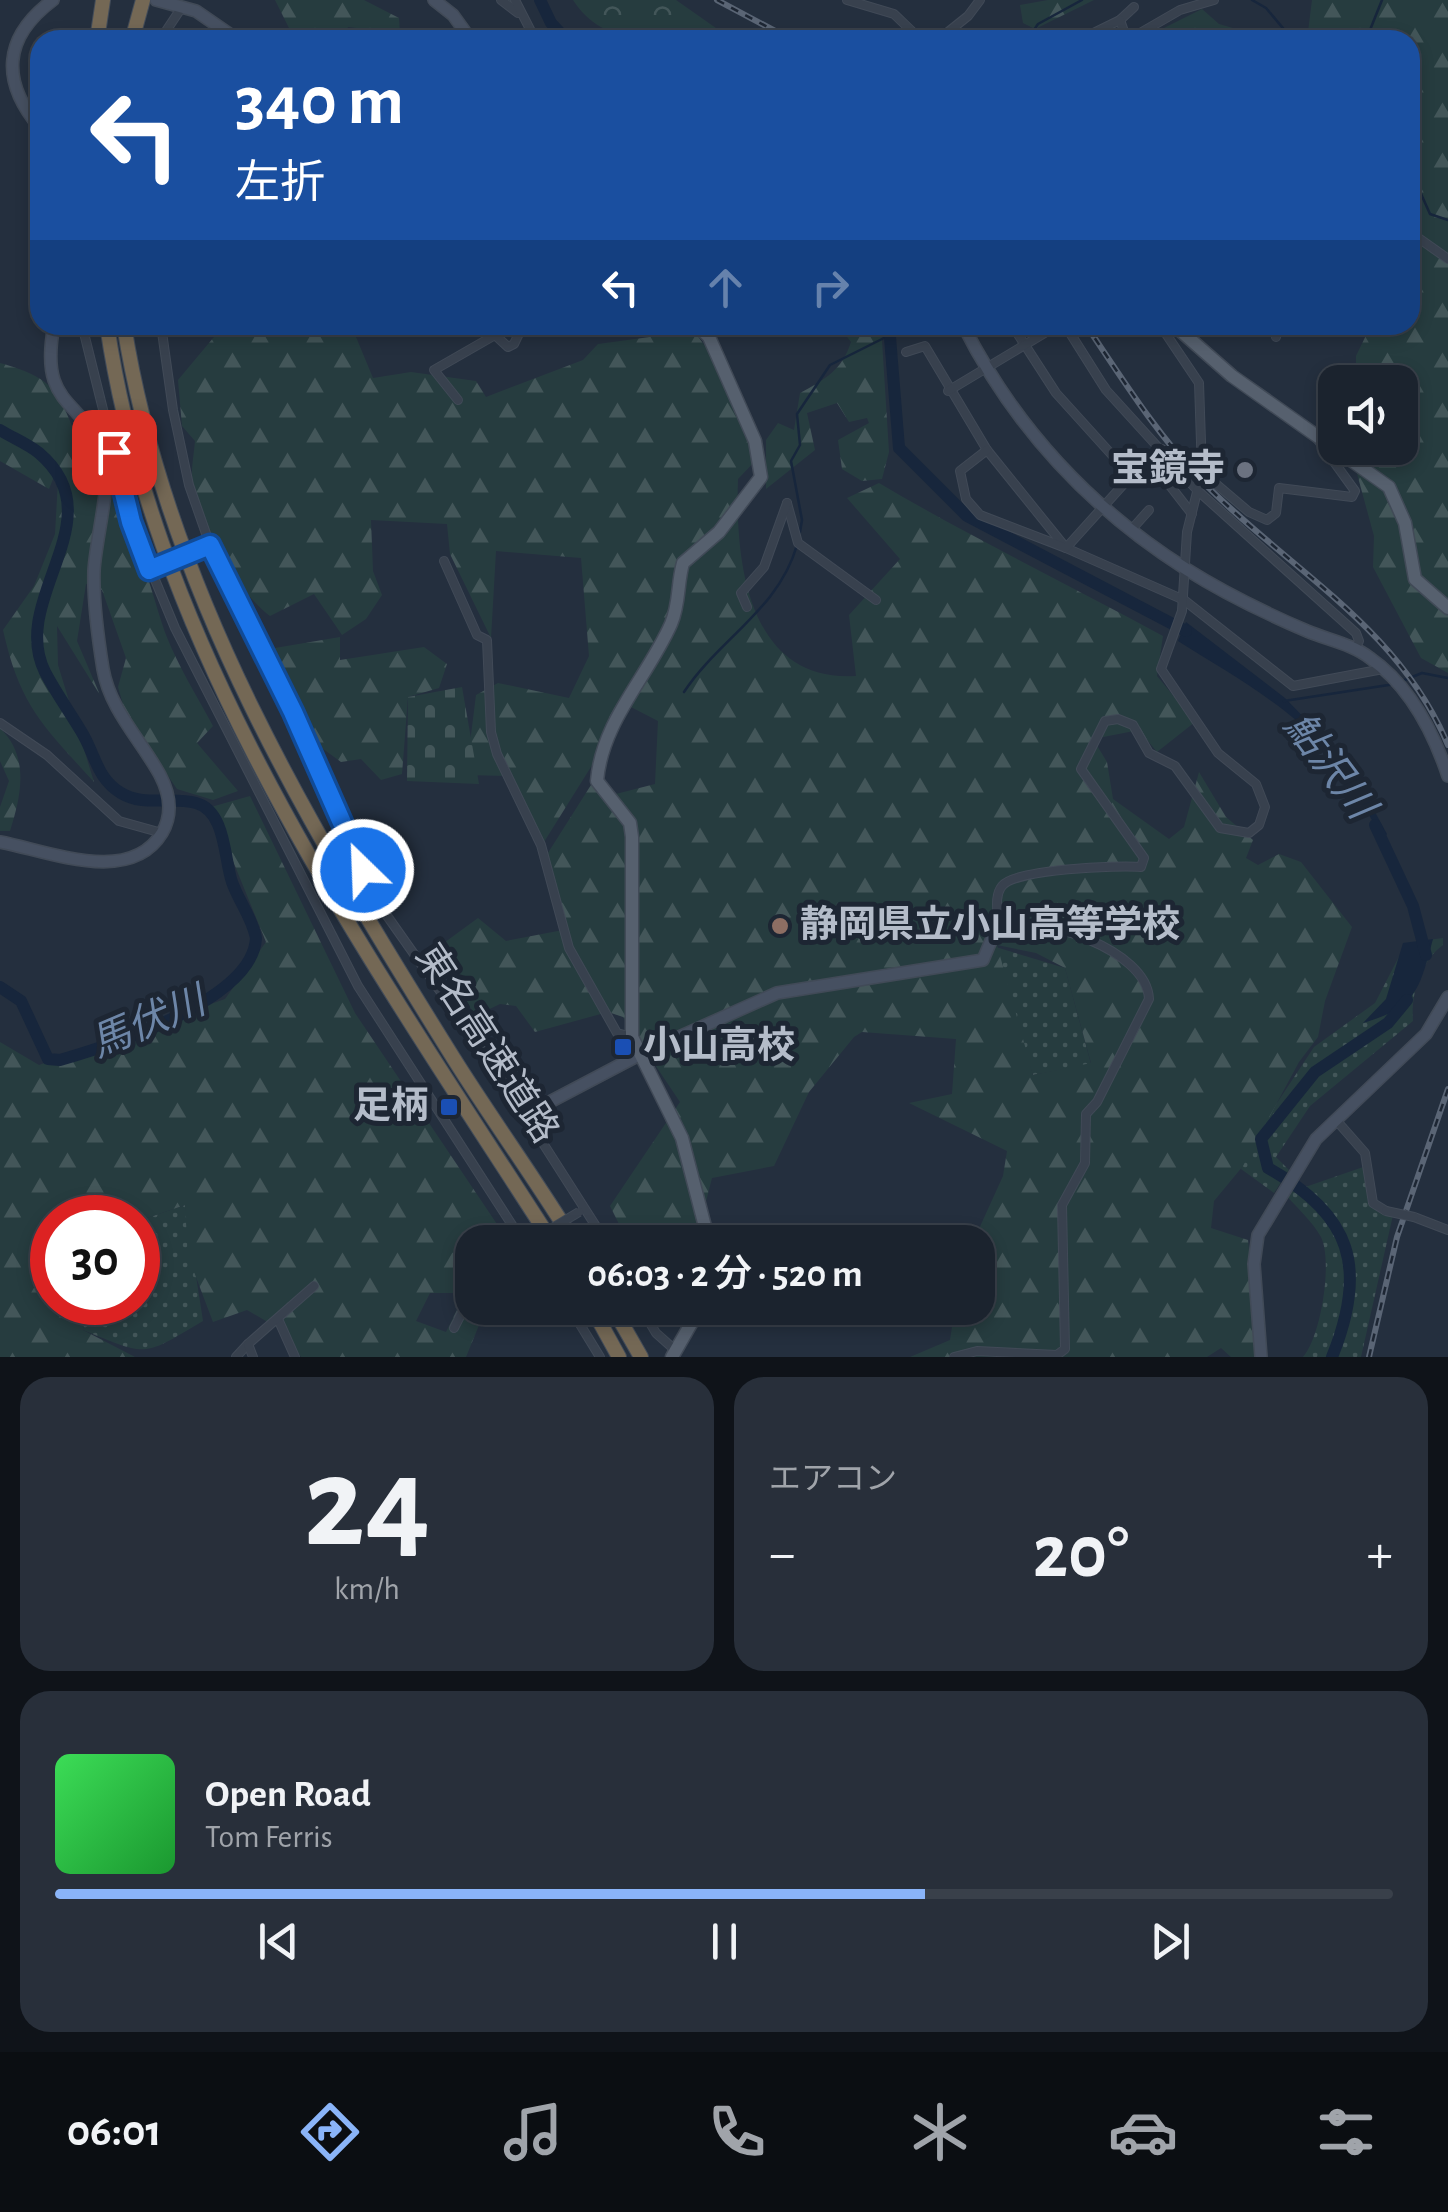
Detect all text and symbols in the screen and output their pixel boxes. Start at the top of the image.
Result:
text: 340 m [235,67,404,137]
icon: left [70,70,200,200]
text: 左折 [235,161,325,206]
icon: left [593,260,648,315]
icon: ahead [698,260,753,315]
icon: right [803,260,858,315]
map controls [1318,365,1418,465]
button: sound [1318,365,1418,465]
pin [72,410,157,495]
icon: arrive [87,425,142,480]
place label: 宝鏡寺 [1111,448,1225,489]
marker: 宝鏡寺 [1234,459,1256,481]
water label: 鮎沢川 [1277,705,1385,829]
position arrow [311,818,415,922]
place label: 静岡県立小山高等学校 [800,904,1180,945]
marker: 静岡県立小山高等学校 [769,915,791,937]
street label: 東名高速道路 [408,937,566,1150]
water label: 馬伏川 [84,978,215,1065]
place label: 小山高校 [643,1025,795,1066]
marker: 小山高校 [612,1036,634,1058]
place label: 足柄 [353,1085,429,1126]
marker: 足柄 [438,1096,460,1118]
speed limit sign: 30 [30,1195,160,1325]
text: 06:03 · 2 分 · 520 m [587,1256,863,1294]
text: 24 [304,1440,430,1570]
text: エアコン [769,1463,897,1495]
text: 20° [1033,1516,1129,1591]
text: − [769,1527,795,1582]
text: + [1367,1527,1393,1582]
text: km/h [334,1573,400,1605]
text: Open Road [205,1776,371,1814]
text: Tom Ferris [205,1821,333,1853]
icon: previous [251,1914,306,1969]
icon: pause [697,1914,752,1969]
icon: next [1143,1914,1198,1969]
icon: directions [295,2097,365,2167]
icon: music [498,2097,568,2167]
icon: phone [702,2097,772,2167]
icon: climate [905,2097,975,2167]
icon: car [1108,2097,1178,2167]
icon: filters [1311,2097,1381,2167]
text: 06:01 [67,2109,162,2154]

